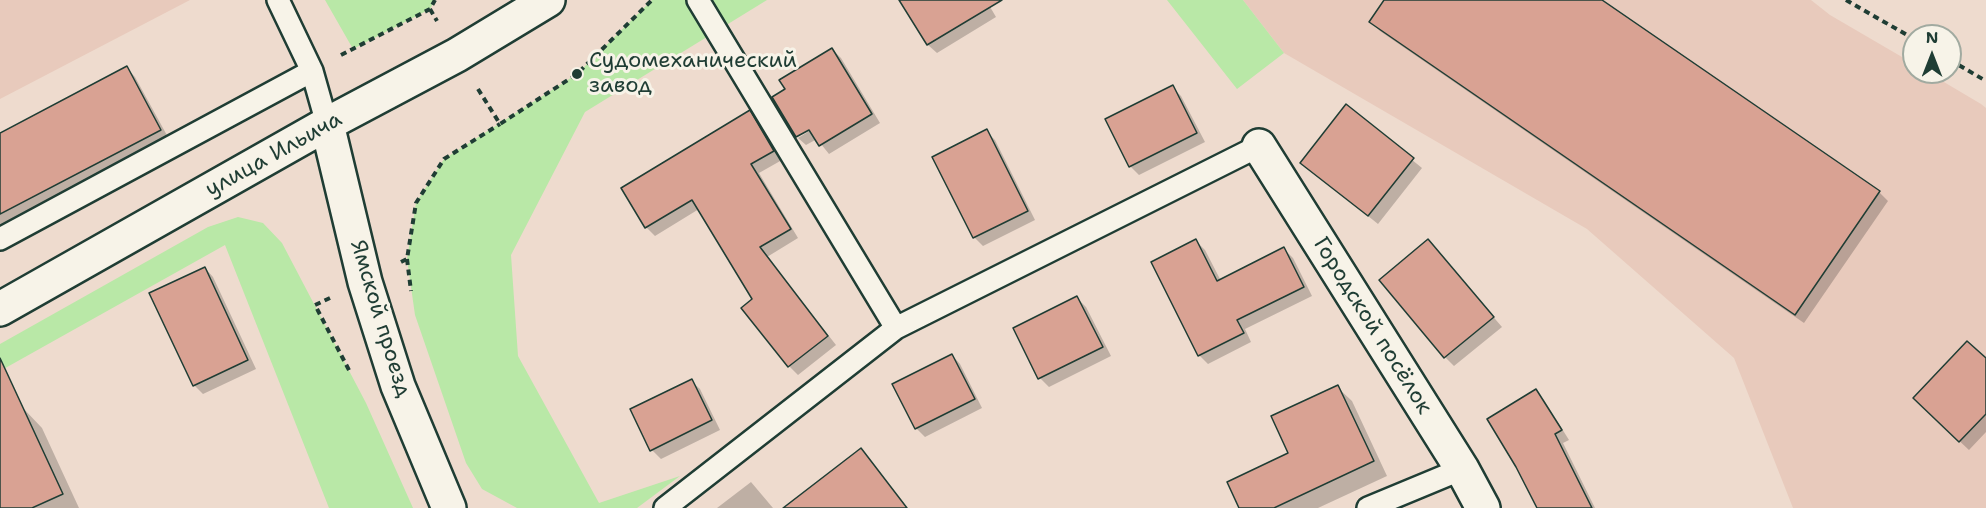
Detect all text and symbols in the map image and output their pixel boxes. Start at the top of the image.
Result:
north arrow [1902,24,1962,84]
text: N [1926,27,1938,48]
place label: Судомеханический завод [589,48,797,100]
marker: Судомеханический завод [570,67,584,81]
street label: улица Ильича [201,107,347,203]
street label: Городской посёлок [1307,233,1437,419]
street label: Ямской проезд [344,237,416,401]

